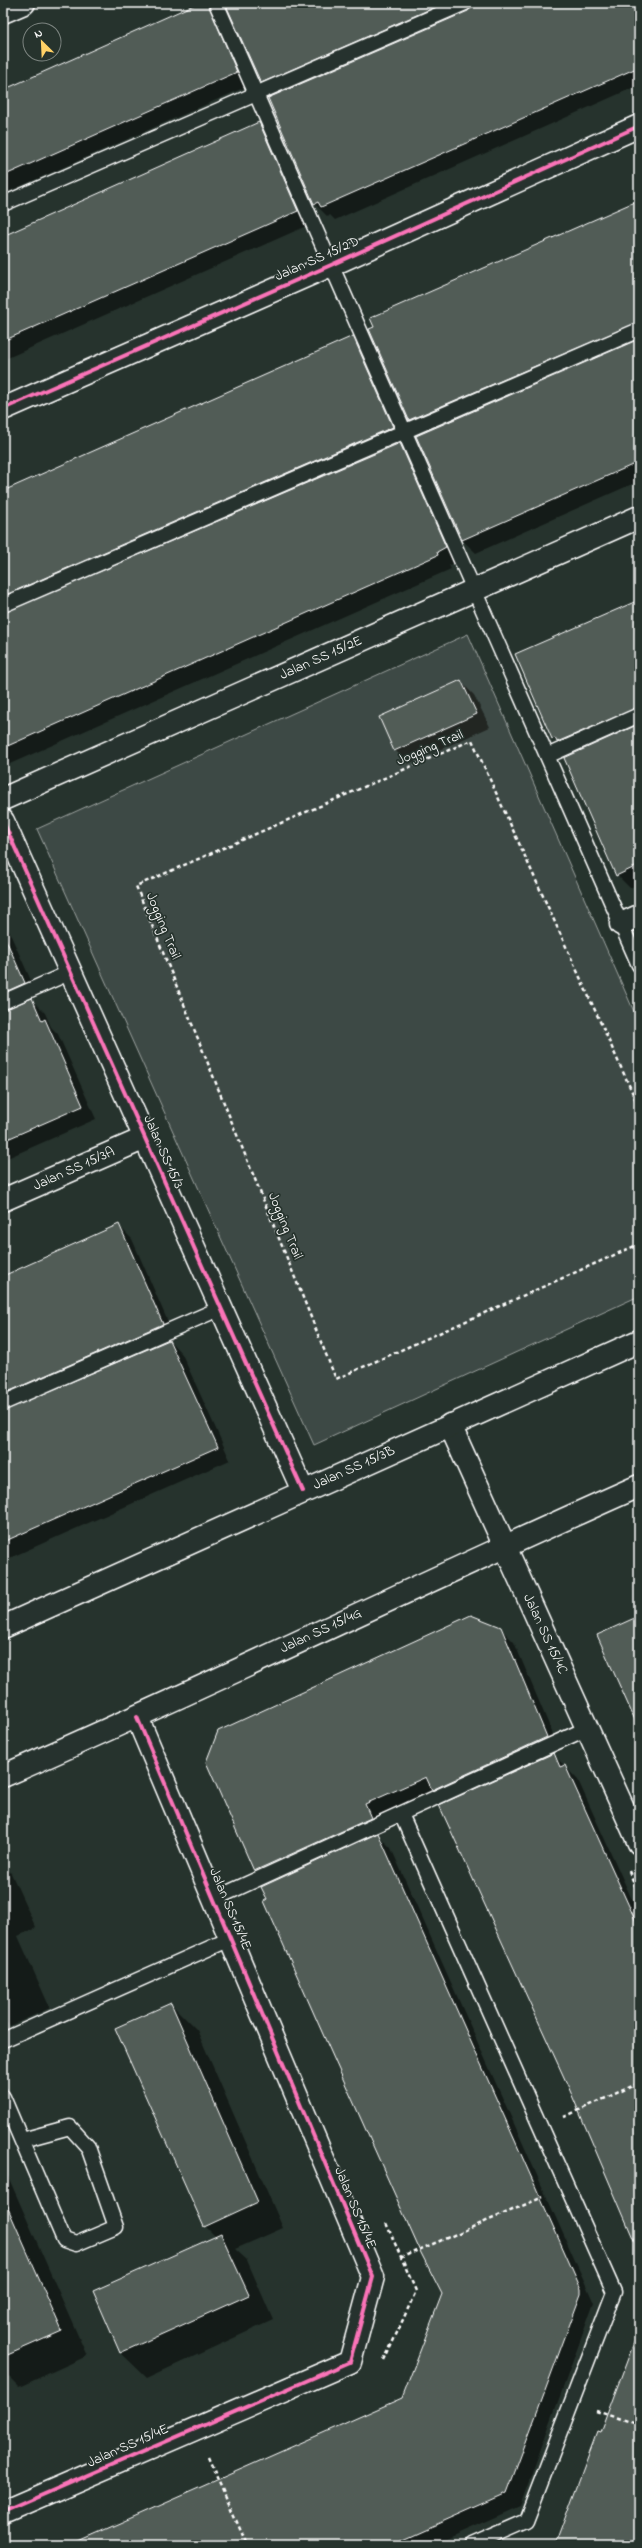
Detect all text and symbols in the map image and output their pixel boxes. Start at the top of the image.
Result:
north arrow [22,22,62,62]
text: N [32,25,45,43]
street label: Jalan SS 15/2D [272,231,362,287]
street label: Jalan SS 15/2E [276,630,366,686]
street label: Jogging Trail [393,725,467,772]
street label: Jogging Trail [139,889,186,963]
street label: Jalan SS 15/3 [137,1112,189,1192]
street label: Jalan SS 15/3A [30,1142,118,1196]
street label: Jogging Trail [261,1189,308,1263]
street label: Jalan SS 15/3B [309,1440,399,1496]
street label: Jalan SS 15/4C [517,1590,573,1678]
street label: Jalan SS 15/4G [277,1603,365,1659]
street label: Jalan SS 15/4E [203,1865,257,1953]
street label: Jalan SS 15/4E [328,2164,382,2252]
street label: Jalan SS 15/4E [84,2419,172,2473]

